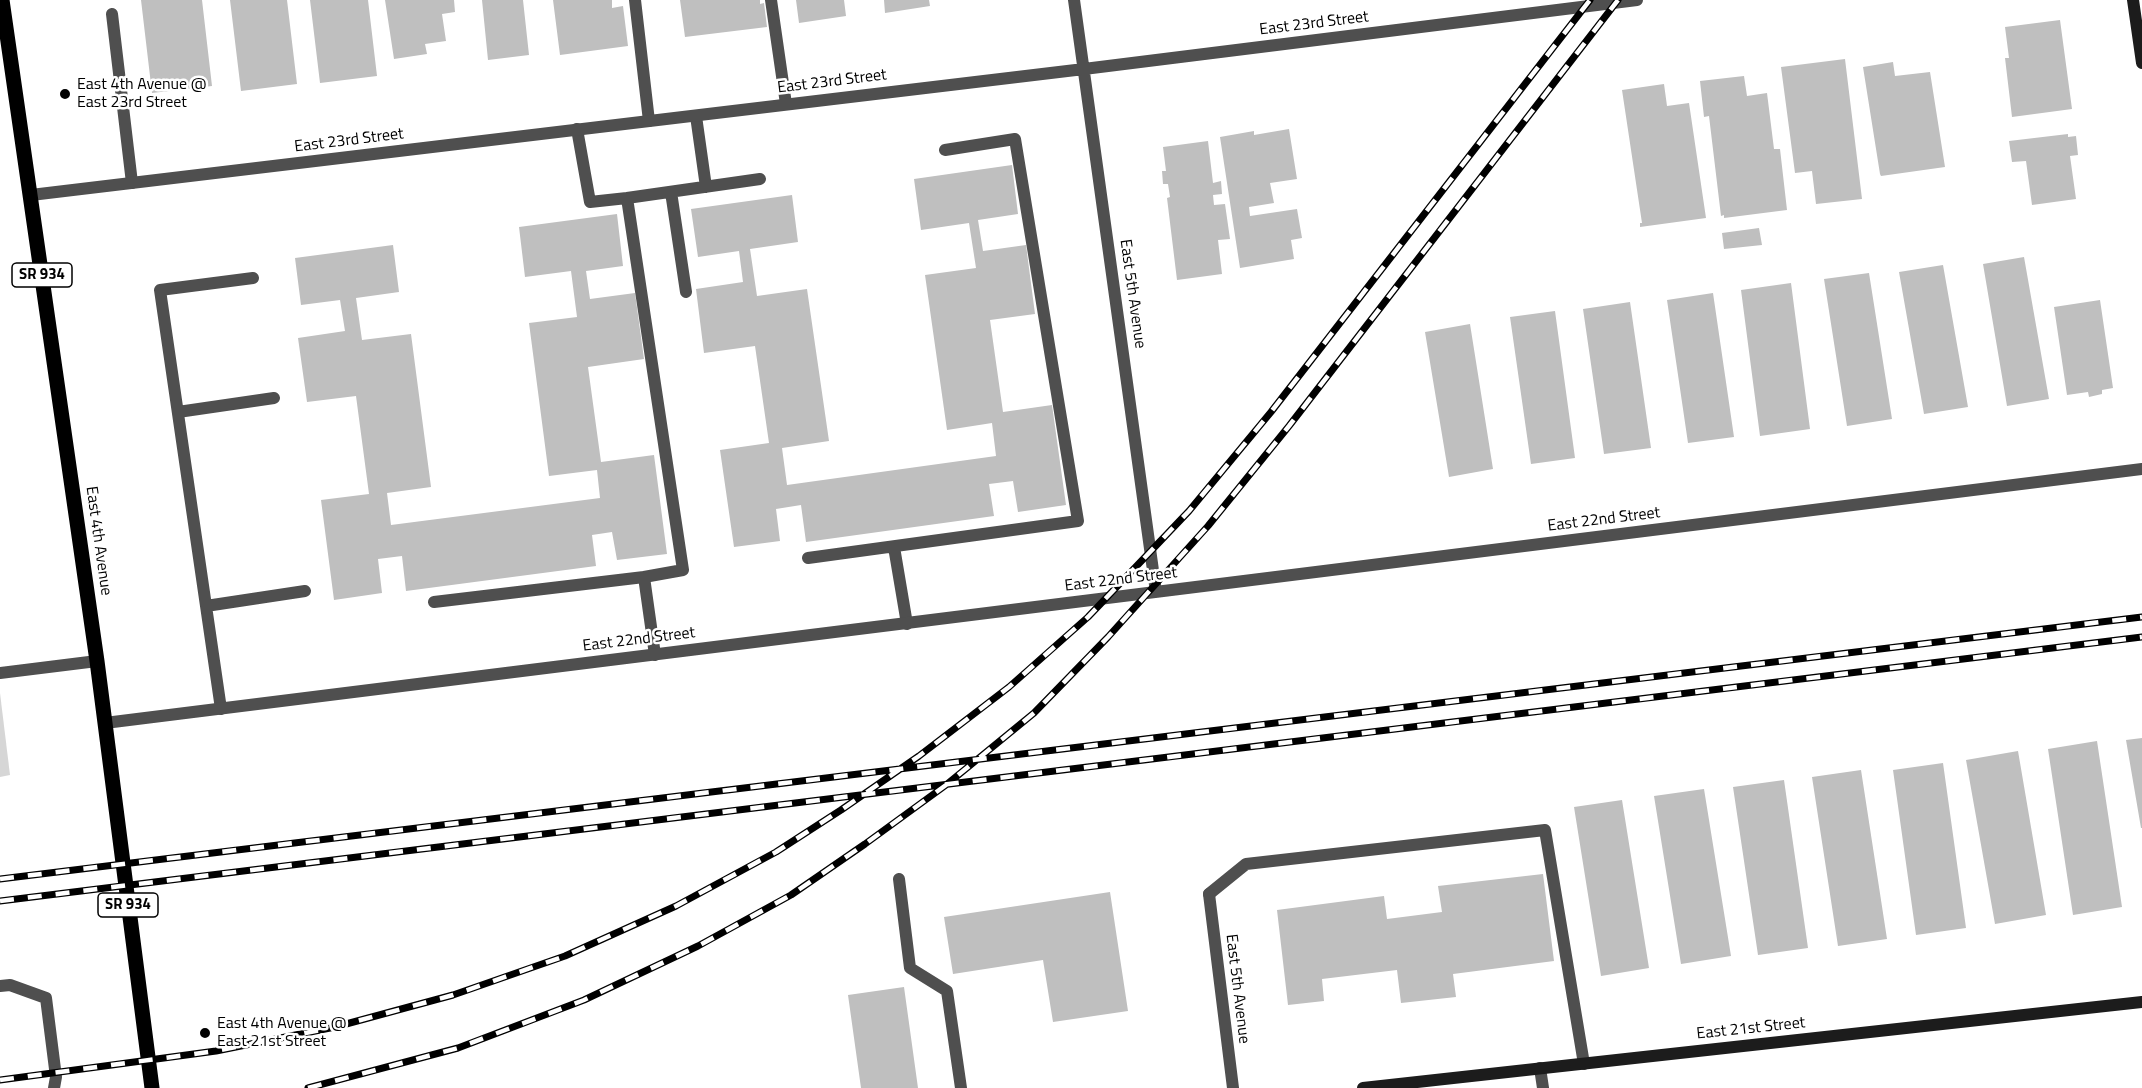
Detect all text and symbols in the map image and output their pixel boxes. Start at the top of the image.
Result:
street label: East 23rd Street [1258,8,1370,40]
street label: East 23rd Street [776,66,888,98]
place label: East 4th Avenue @ East 23rd Street [77,75,206,113]
marker: East 4th Avenue @ East 23rd Street [58,87,72,101]
street label: East 23rd Street [293,125,405,157]
street label: East 5th Avenue [1115,238,1149,350]
road number: SR 934 [12,263,72,287]
street label: East 4th Avenue [81,485,115,597]
street label: East 22nd Street [1547,504,1661,536]
street label: East 22nd Street [1064,564,1178,596]
street label: East 22nd Street [582,624,696,656]
road number: SR 934 [98,893,158,917]
street label: East 5th Avenue [1221,933,1253,1045]
place label: East 4th Avenue @ East 21st Street [217,1014,346,1052]
street label: East 21st Street [1696,1014,1806,1044]
marker: East 4th Avenue @ East 21st Street [198,1026,212,1040]

